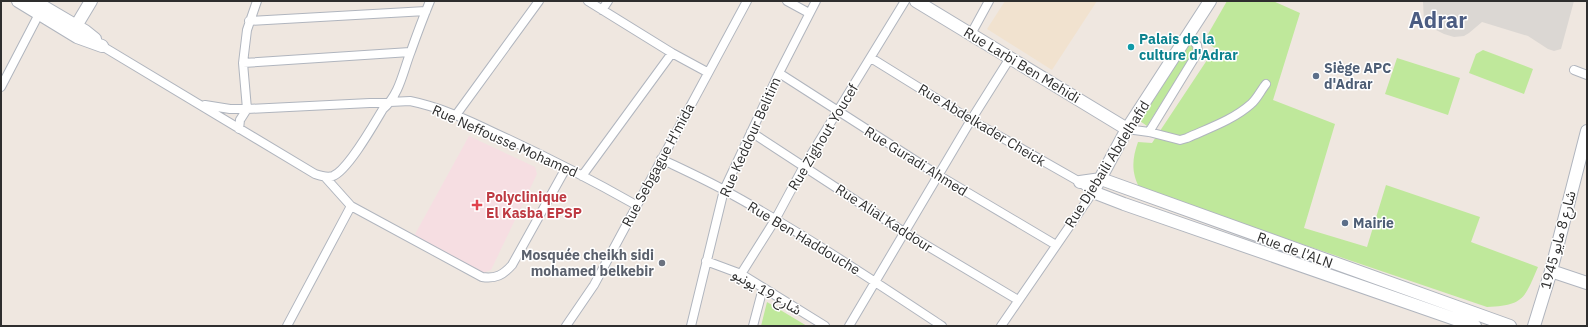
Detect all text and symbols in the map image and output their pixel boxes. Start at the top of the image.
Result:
district label: Adrar [1409,5,1467,34]
street label: Rue Larbi Ben Mehidi [961,23,1083,107]
place label: Palais de la culture d'Adrar [1139,30,1238,64]
marker: Palais de la culture d'Adrar [1126,42,1136,52]
place label: Siège APC d'Adrar [1324,59,1391,93]
marker: Siège APC d'Adrar [1311,71,1321,81]
street label: Rue Keddour Belitim [715,74,785,200]
street label: Rue Zighout Youcef [784,80,862,194]
street label: Rue Abdelkader Cheick [915,80,1050,171]
street label: Rue Djebaili Abdelhafid [1061,97,1153,231]
street label: Rue Sebgague H'mida [618,100,698,230]
street label: Rue Neffousse Mohamed [429,101,581,181]
street label: Rue Guradi Ahmed [861,122,971,200]
street label: Rue Alial Kaddour [832,180,936,256]
place label: Polyclinique El Kasba EPSP [486,188,582,222]
street label: شارع 8 مايو 1945 [1536,189,1582,292]
street label: Rue Ben Haddouche [744,197,864,279]
marker: Polyclinique El Kasba EPSP [471,199,483,211]
place label: Mairie [1353,214,1394,232]
marker: Mairie [1340,218,1350,228]
street label: Rue de l'ALN [1255,228,1335,272]
place label: Mosquée cheikh sidi mohamed belkebir [521,246,654,280]
marker: Mosquée cheikh sidi mohamed belkebir [657,258,667,268]
street label: شارع 19 يونيو [728,265,805,321]

